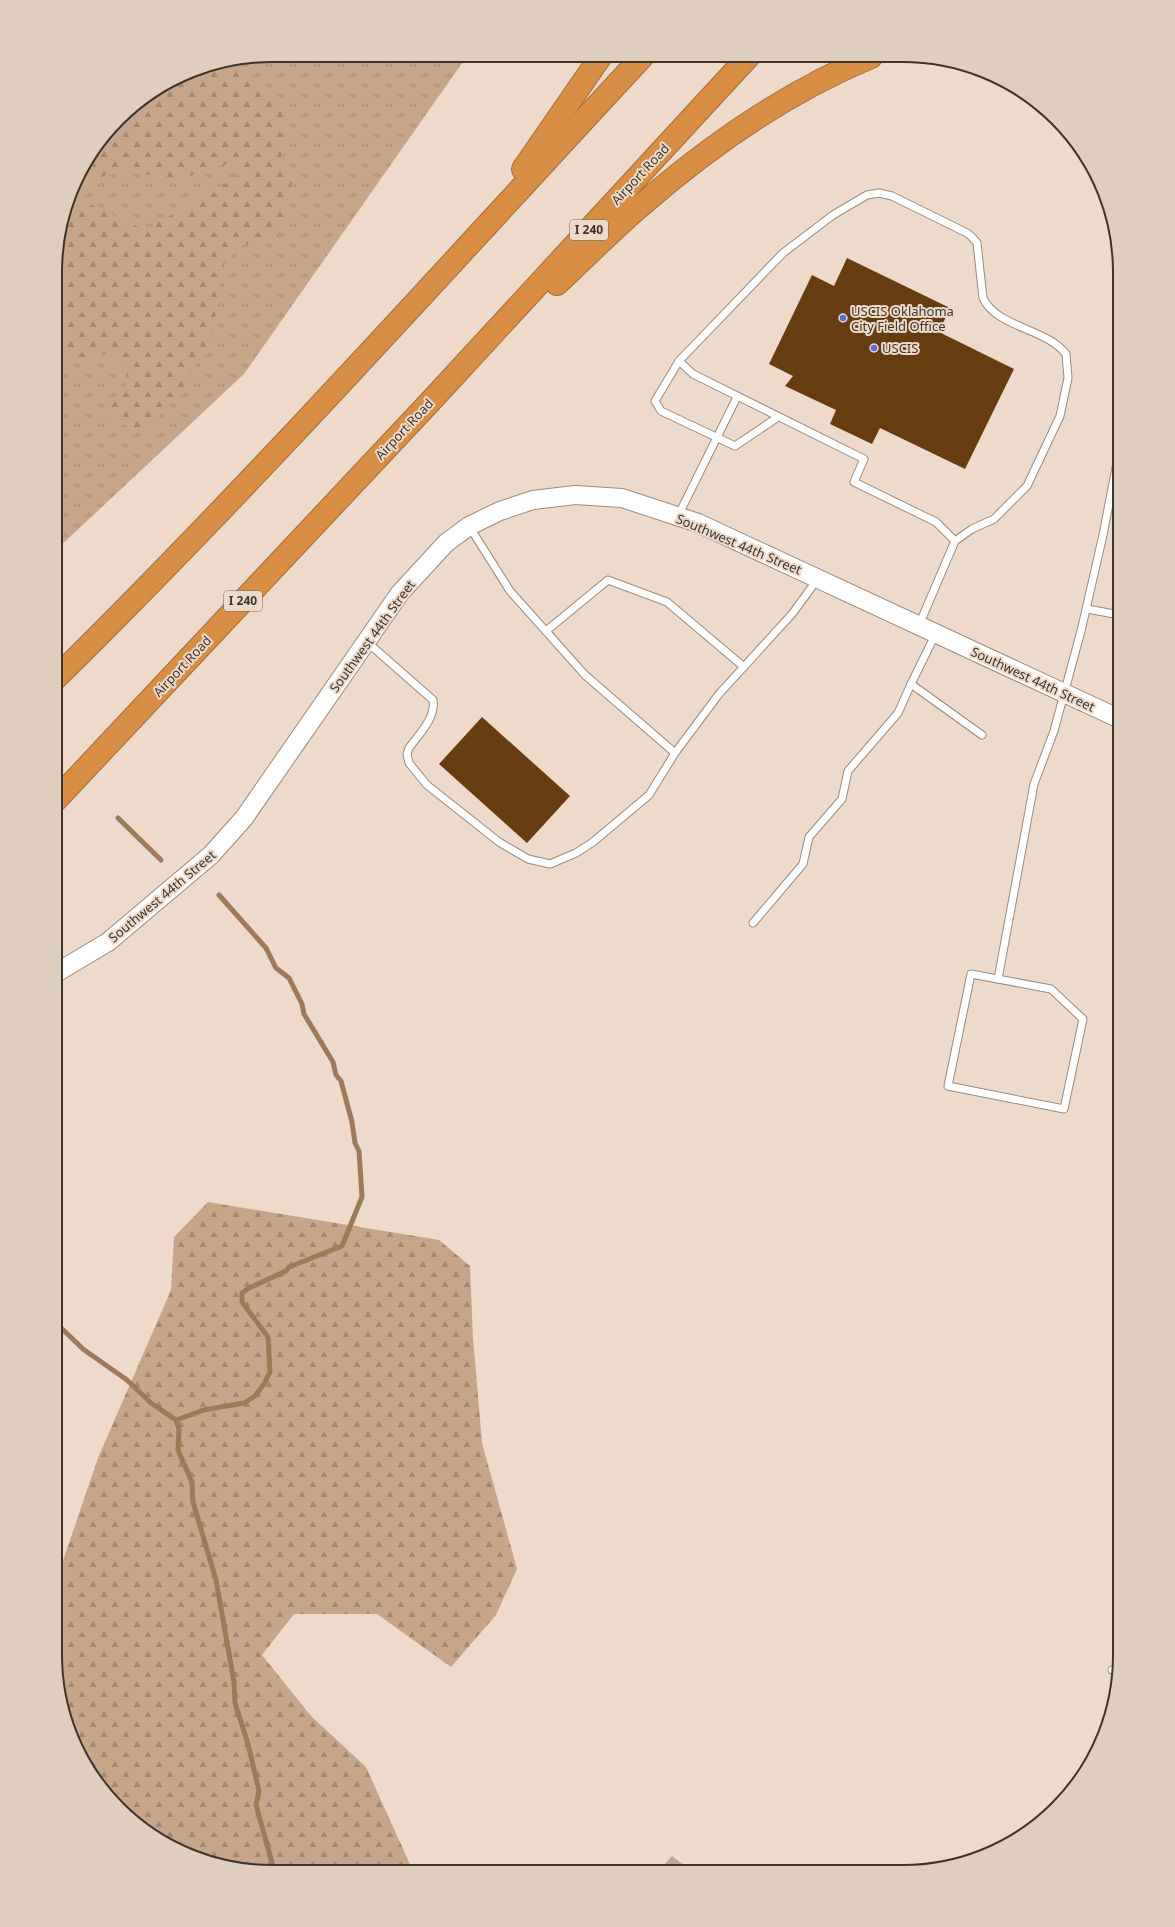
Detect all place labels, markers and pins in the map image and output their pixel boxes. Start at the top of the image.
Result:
place label: USCIS Oklahoma City Field Office [851,302,954,335]
marker: USCIS Oklahoma City Field Office [838,313,848,323]
place label: USCIS [882,339,918,357]
marker: USCIS [869,343,879,353]

